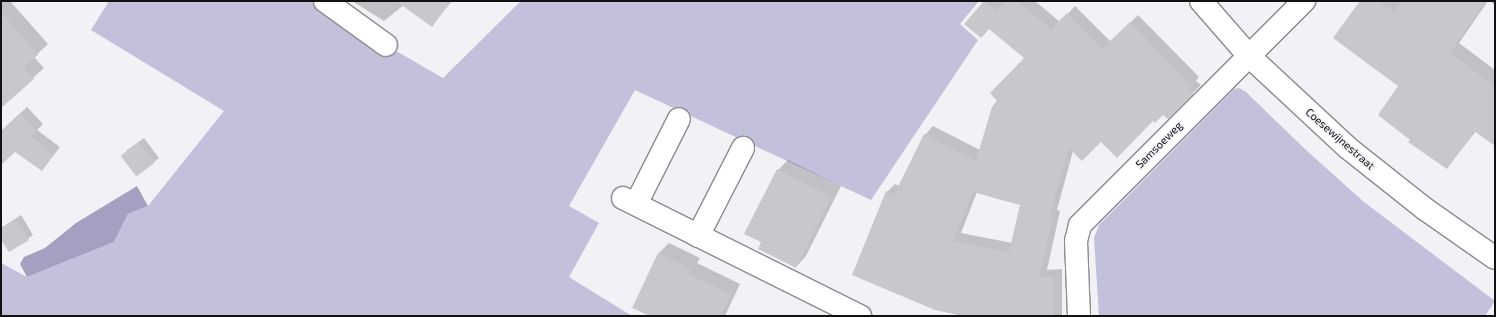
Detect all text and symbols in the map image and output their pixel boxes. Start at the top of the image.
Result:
street label: Coesewijnestraat [1303,105,1377,173]
street label: Samsoeweg [1133,119,1185,171]

